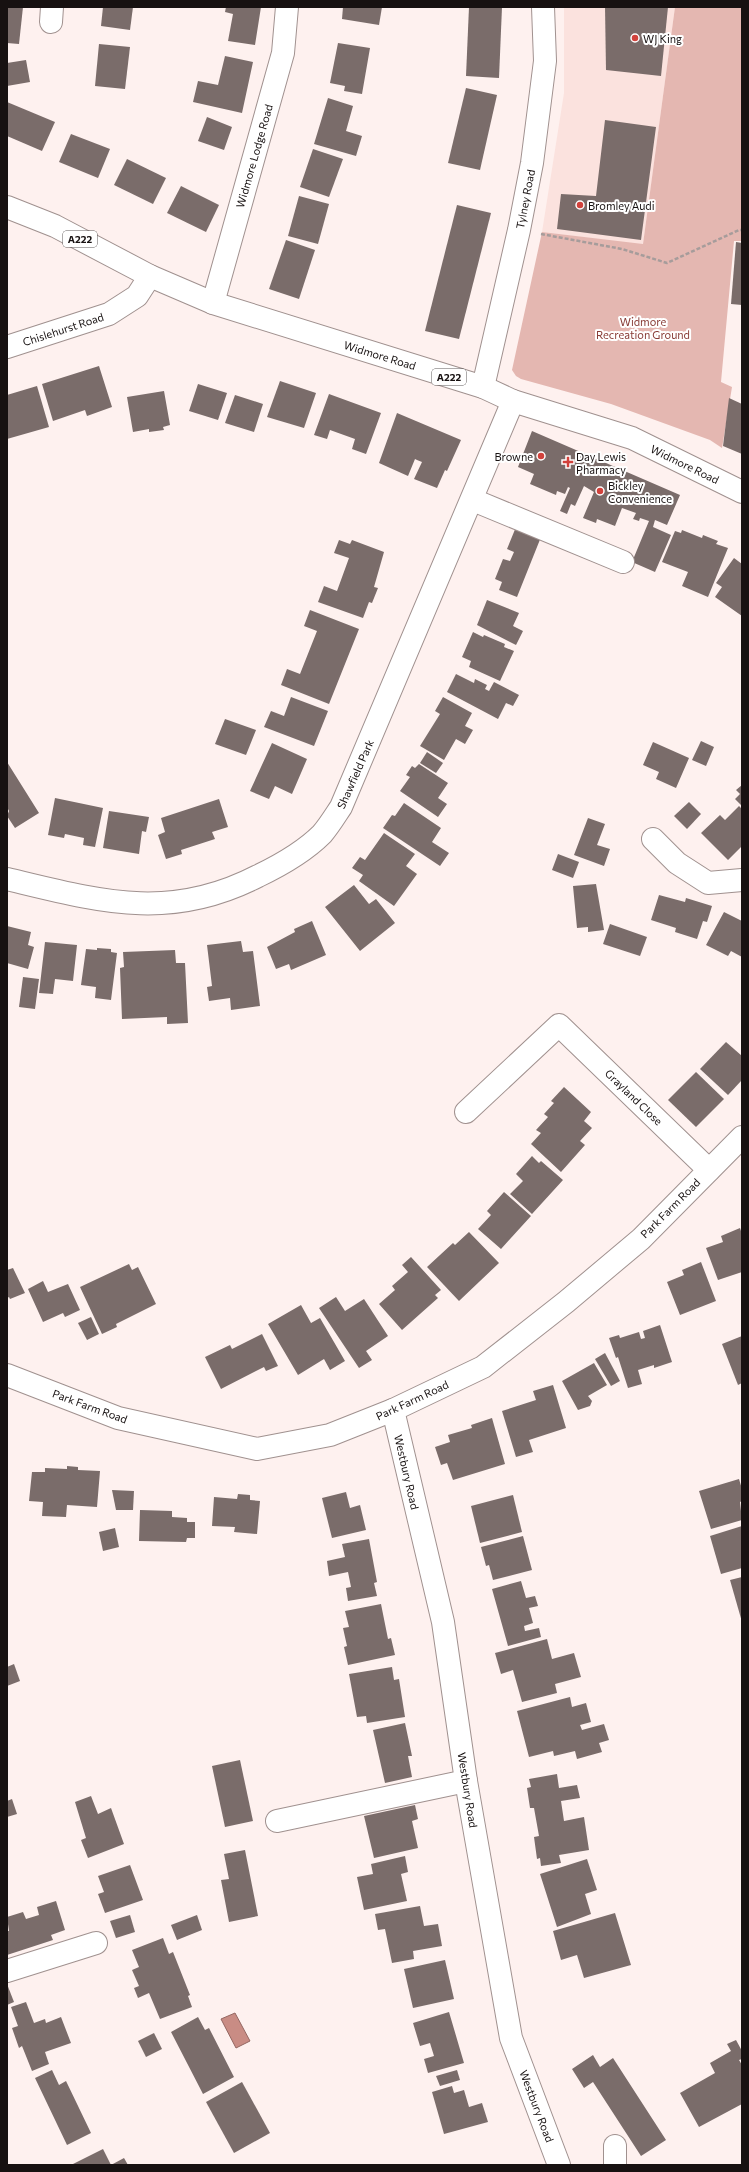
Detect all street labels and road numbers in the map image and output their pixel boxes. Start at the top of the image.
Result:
street label: Widmore Lodge Road [233,103,275,209]
street label: Tylney Road [513,168,537,230]
road number: A222 [63,231,97,247]
street label: Chislehurst Road [21,310,105,348]
street label: Widmore Road [343,338,417,372]
road number: A222 [432,369,466,385]
street label: Widmore Road [649,442,721,486]
street label: Shawfield Park [334,737,376,811]
street label: Grayland Close [603,1066,665,1128]
street label: Park Farm Road [638,1176,702,1240]
street label: Park Farm Road [374,1377,450,1423]
street label: Park Farm Road [51,1386,129,1426]
street label: Westbury Road [392,1433,422,1511]
street label: Westbury Road [456,1751,480,1829]
street label: Westbury Road [517,2068,557,2144]

